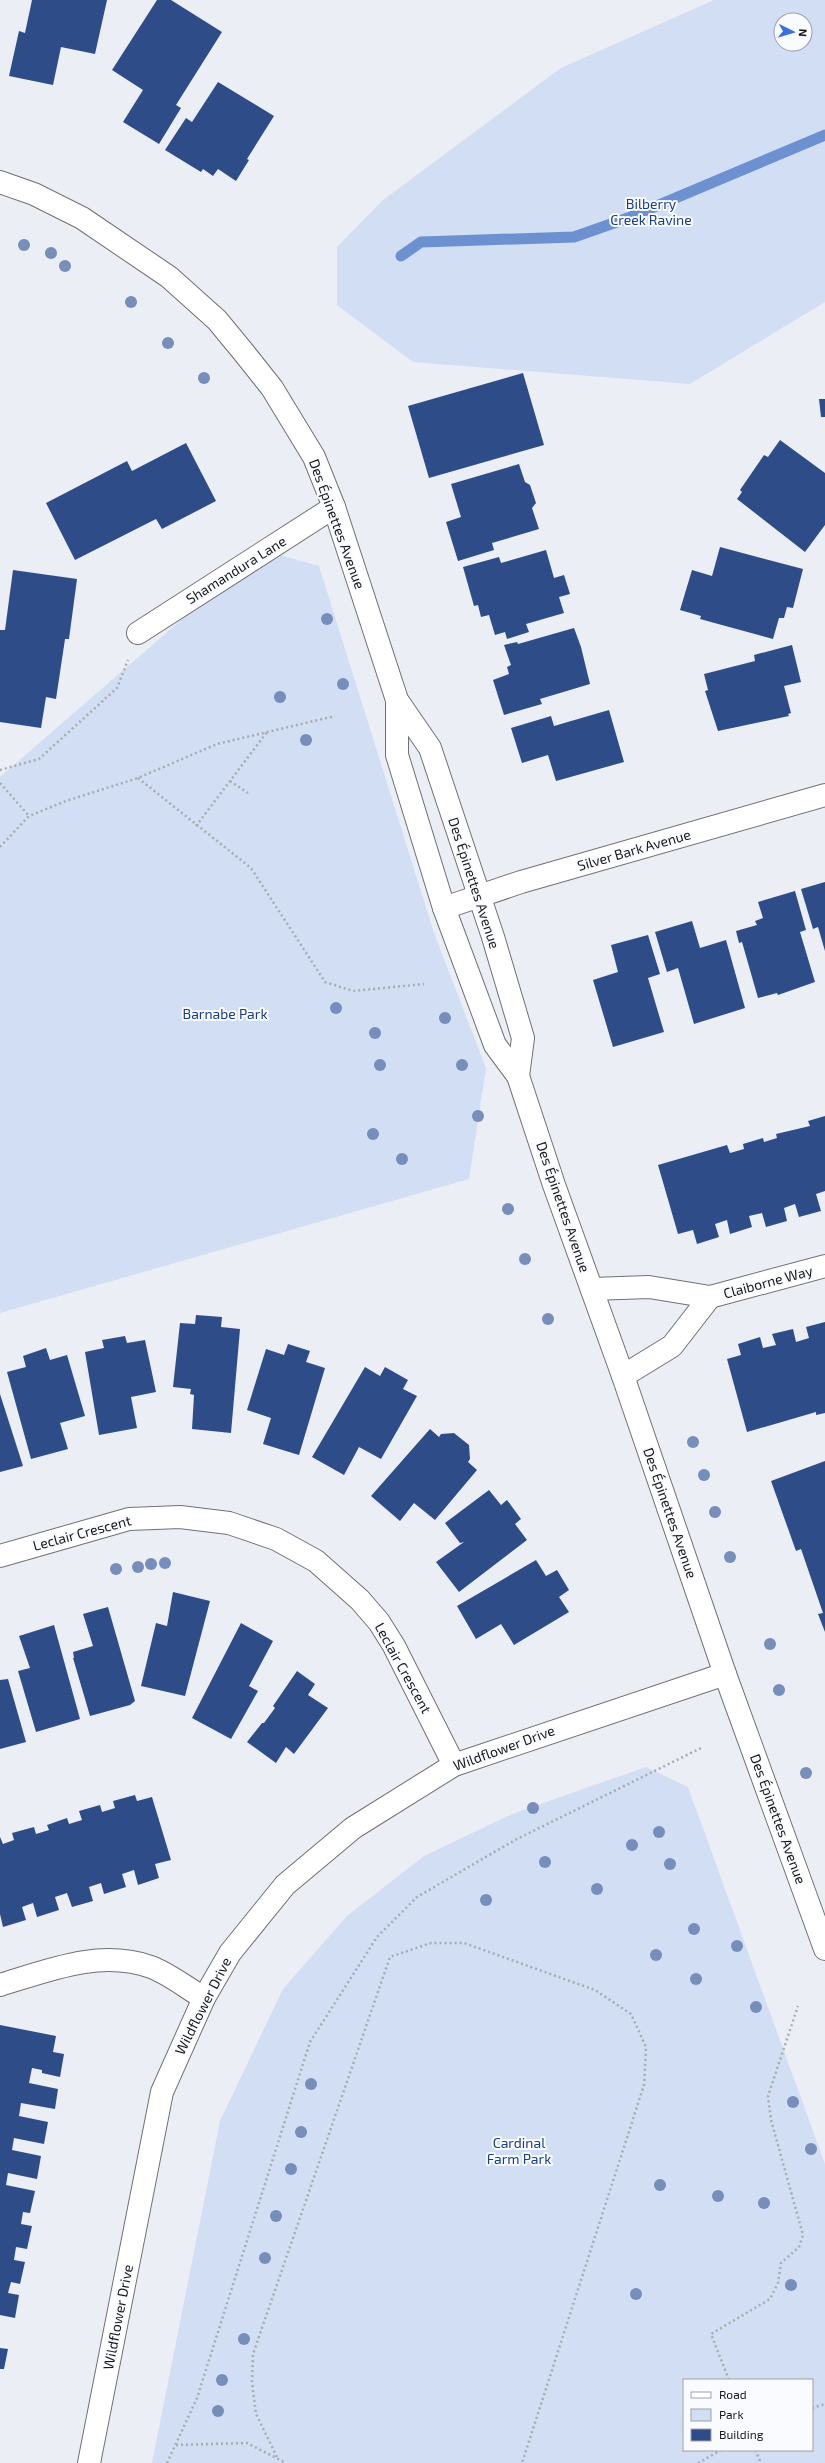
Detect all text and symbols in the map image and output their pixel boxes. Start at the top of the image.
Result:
north arrow [773,12,813,52]
text: N [797,28,810,37]
park label: Bilberry Creek Ravine [610,195,692,228]
street label: Des Épinettes Avenue [306,456,369,591]
street label: Shamandura Lane [183,532,289,607]
street label: Des Épinettes Avenue [445,815,504,951]
street label: Silver Bark Avenue [575,825,693,874]
park label: Barnabe Park [182,1005,268,1022]
street label: Des Épinettes Avenue [533,1139,594,1274]
street label: Claiborne Way [721,1261,815,1302]
street label: Des Épinettes Avenue [640,1445,701,1580]
street label: Leclair Crescent [31,1511,133,1554]
street label: Leclair Crescent [372,1619,435,1716]
street label: Wildflower Drive [451,1721,557,1774]
street label: Des Épinettes Avenue [747,1751,810,1886]
street label: Wildflower Drive [171,1954,234,2057]
park label: Cardinal Farm Park [487,2134,551,2167]
street label: Wildflower Drive [99,2263,136,2371]
legend [683,2379,813,2451]
text: Road [719,2387,747,2401]
text: Park [719,2407,744,2421]
text: Building [719,2427,764,2441]

